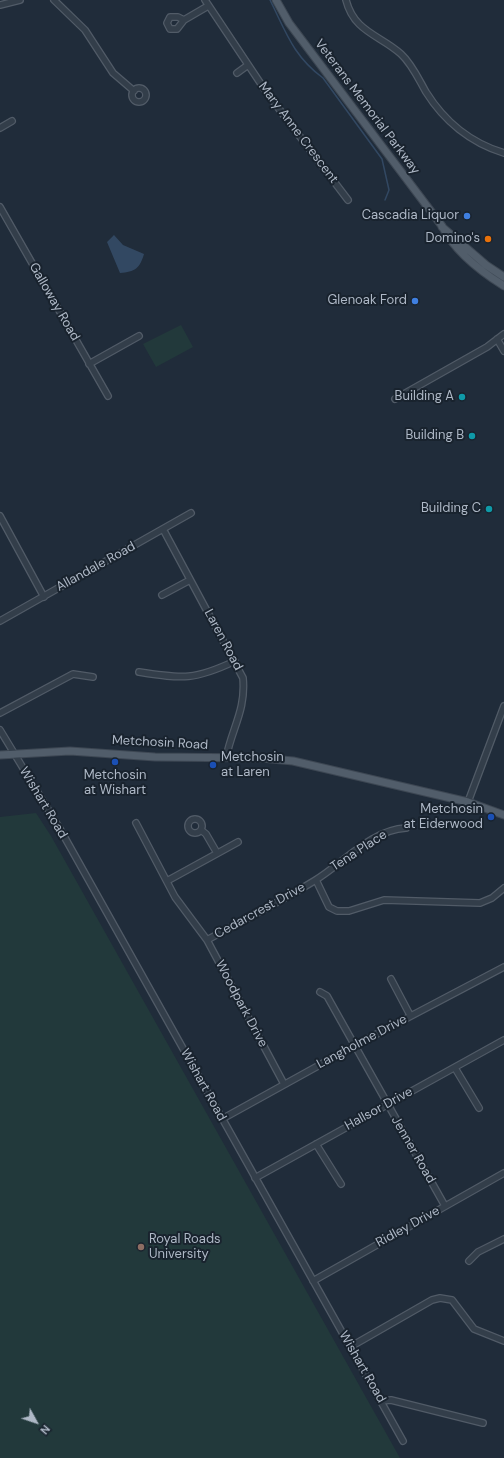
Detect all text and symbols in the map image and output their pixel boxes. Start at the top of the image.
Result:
street label: Veterans Memorial Parkway [311,36,423,178]
street label: Mary Anne Crescent [255,79,341,187]
place label: Cascadia Liquor [362,208,459,224]
marker: Cascadia Liquor [462,211,472,221]
place label: Domino's [425,231,480,247]
marker: Domino's [483,234,493,244]
street label: Galloway Road [25,260,83,344]
place label: Glenoak Ford [328,293,407,309]
marker: Glenoak Ford [410,296,420,306]
place label: Building A [395,389,454,405]
marker: Building A [457,392,467,402]
place label: Building B [405,428,464,444]
marker: Building B [467,431,477,441]
place label: Building C [421,501,481,517]
marker: Building C [484,504,494,514]
street label: Allandale Road [54,539,138,595]
street label: Laren Road [200,607,246,673]
street label: Metchosin Road [111,733,209,753]
place label: Metchosin at Laren [221,750,284,781]
marker: Metchosin at Wishart [110,757,120,767]
marker: Metchosin at Laren [208,760,218,770]
street label: Wishart Road [16,765,70,841]
place label: Metchosin at Wishart [84,768,146,799]
place label: Metchosin at Eiderwood [404,802,483,833]
marker: Metchosin at Eiderwood [486,812,496,822]
street label: Tena Place [328,827,390,875]
street label: Cedarcrest Drive [212,880,308,942]
street label: Woodpark Drive [212,958,270,1050]
street label: Langholme Drive [314,1012,410,1072]
street label: Wishart Road [177,1046,229,1124]
street label: Hallsor Drive [342,1084,416,1134]
street label: Jenner Road [388,1114,438,1186]
street label: Ridley Drive [373,1203,443,1251]
place label: Royal Roads University [149,1232,221,1263]
marker: Royal Roads University [136,1242,146,1252]
street label: Wishart Road [335,1328,389,1406]
north arrow [16,1402,56,1442]
text: N [37,1422,53,1437]

